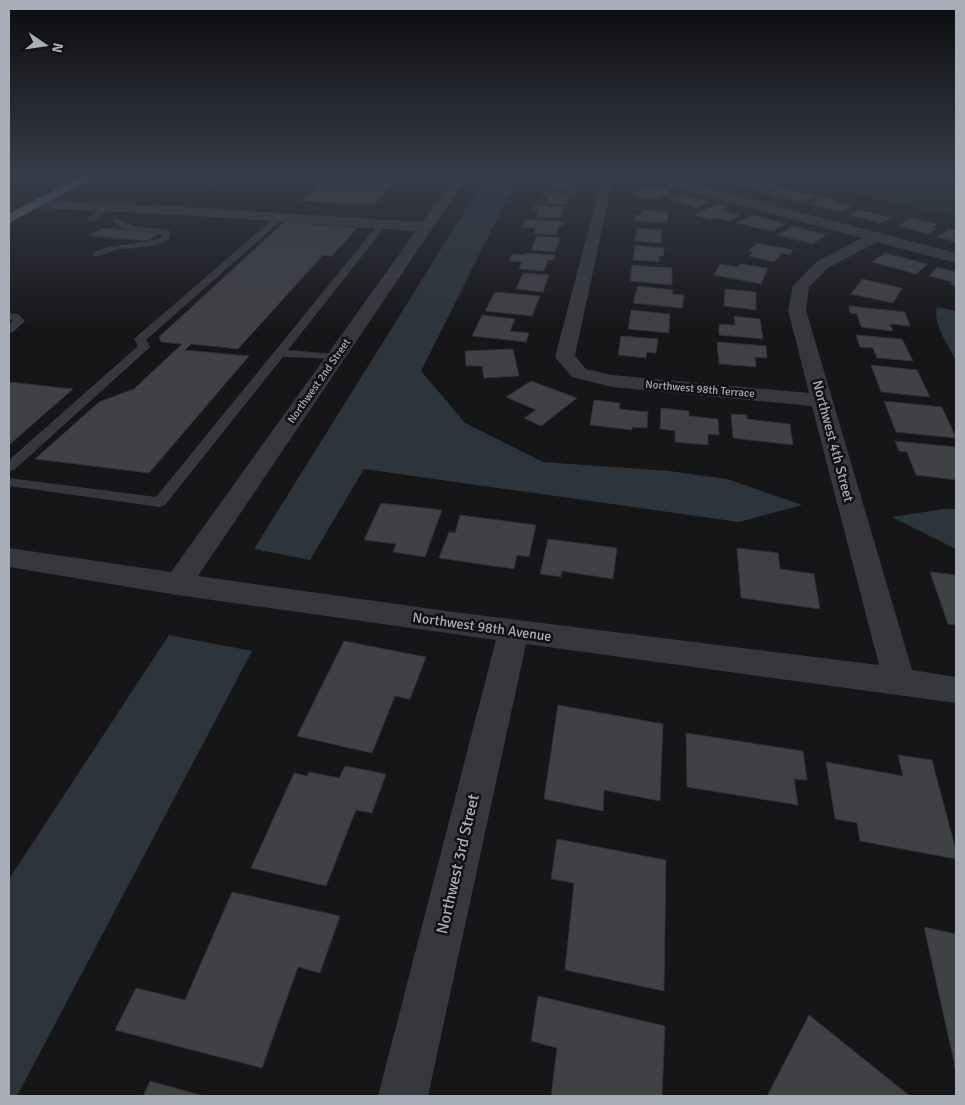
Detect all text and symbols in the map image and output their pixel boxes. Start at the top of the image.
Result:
north arrow [20,20,70,70]
text: N [48,41,67,54]
street label: Northwest 2nd Street [285,336,353,426]
street label: Northwest 98th Terrace [645,378,755,400]
street label: Northwest 4th Street [809,378,857,504]
street label: Northwest 98th Avenue [411,609,553,645]
street label: Northwest 3rd Street [432,792,484,936]

